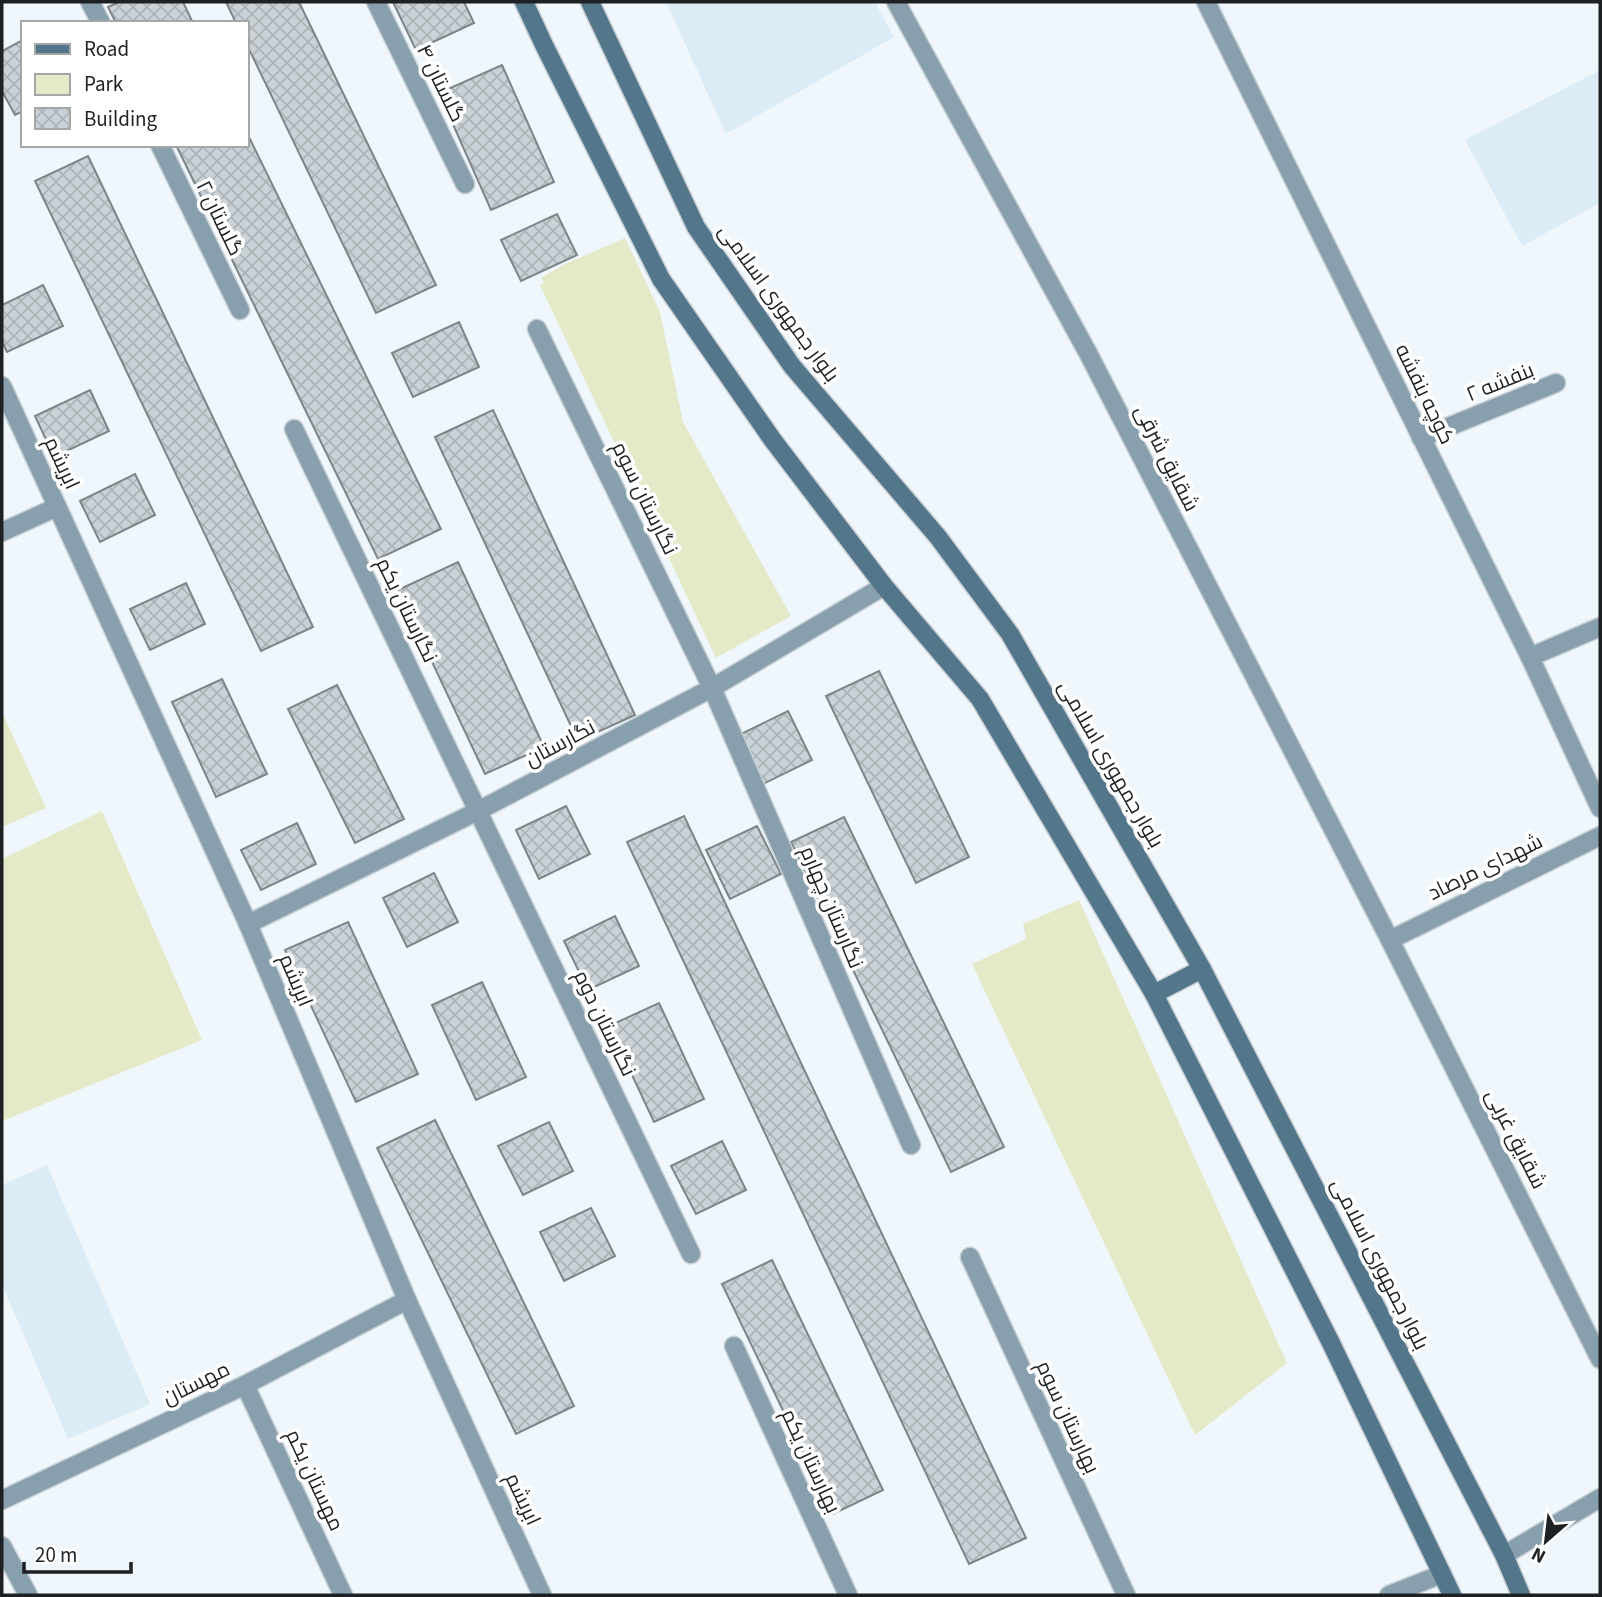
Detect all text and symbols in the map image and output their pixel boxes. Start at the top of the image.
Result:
legend [21,21,248,147]
text: Road [84,34,129,64]
street label: گلستان ۴ [409,39,473,127]
text: Park [84,69,124,99]
text: Building [84,104,158,134]
street label: گلستان ۲ [189,175,251,261]
street label: بلوار جمهوری اسلامی [711,218,847,388]
street label: کوچه بنفشه [1388,339,1462,449]
street label: بنفشه ۲ [1462,355,1538,409]
street label: شقایق شرقی [1127,399,1207,517]
street label: ابریشم [37,432,87,494]
street label: نگارستان سوم [605,436,685,560]
street label: نگارستان یکم [369,552,445,668]
street label: بلوار جمهوری اسلامی [1051,675,1171,853]
street label: نگارستان [519,712,601,774]
street label: شهدای مرصاد [1422,826,1548,908]
street label: نگارستان چهارم [793,841,871,973]
street label: ابریشم [271,949,321,1011]
street label: نگارستان دوم [566,965,644,1081]
street label: شقایق غربی [1478,1084,1554,1194]
street label: بلوار جمهوری اسلامی [1324,1173,1436,1355]
street label: مهستان [157,1354,235,1412]
street label: بهارستان سوم [1029,1355,1107,1479]
street label: بهارستان یکم [774,1404,848,1518]
street label: مهستان یکم [278,1424,352,1536]
street label: ابریشم [498,1468,548,1530]
north arrow [1511,1506,1581,1576]
scale bar [24,1530,131,1574]
text: 20 m [35,1540,77,1570]
text: N [1527,1540,1551,1570]

